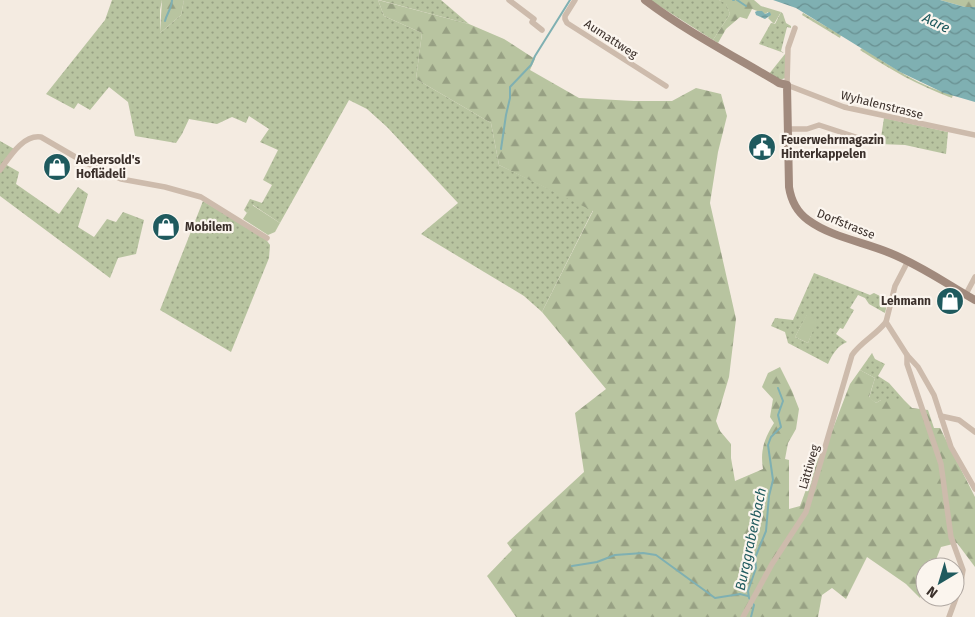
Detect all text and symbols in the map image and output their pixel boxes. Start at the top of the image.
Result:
water label: Aare [919,9,952,37]
street label: Aumattweg [582,17,641,62]
street label: Wyhalenstrasse [839,88,925,122]
public building icon: Feuerwehrmagazin Hinterkappelen [747,132,777,162]
place label: Feuerwehrmagazin Hinterkappelen [781,133,884,161]
shop icon: Aebersold's Hoflädeli [42,152,72,182]
place label: Aebersold's Hoflädeli [75,153,140,181]
street label: Dorfstrasse [815,206,877,242]
shop icon: Mobilem [151,212,181,242]
place label: Mobilem [185,220,232,234]
shop icon: Lehmann [935,286,965,316]
place label: Lehmann [881,294,931,308]
street label: Lättiweg [796,442,822,491]
water label: Burggrabenbach [732,486,770,592]
north arrow [915,557,965,607]
text: N [923,582,941,601]

